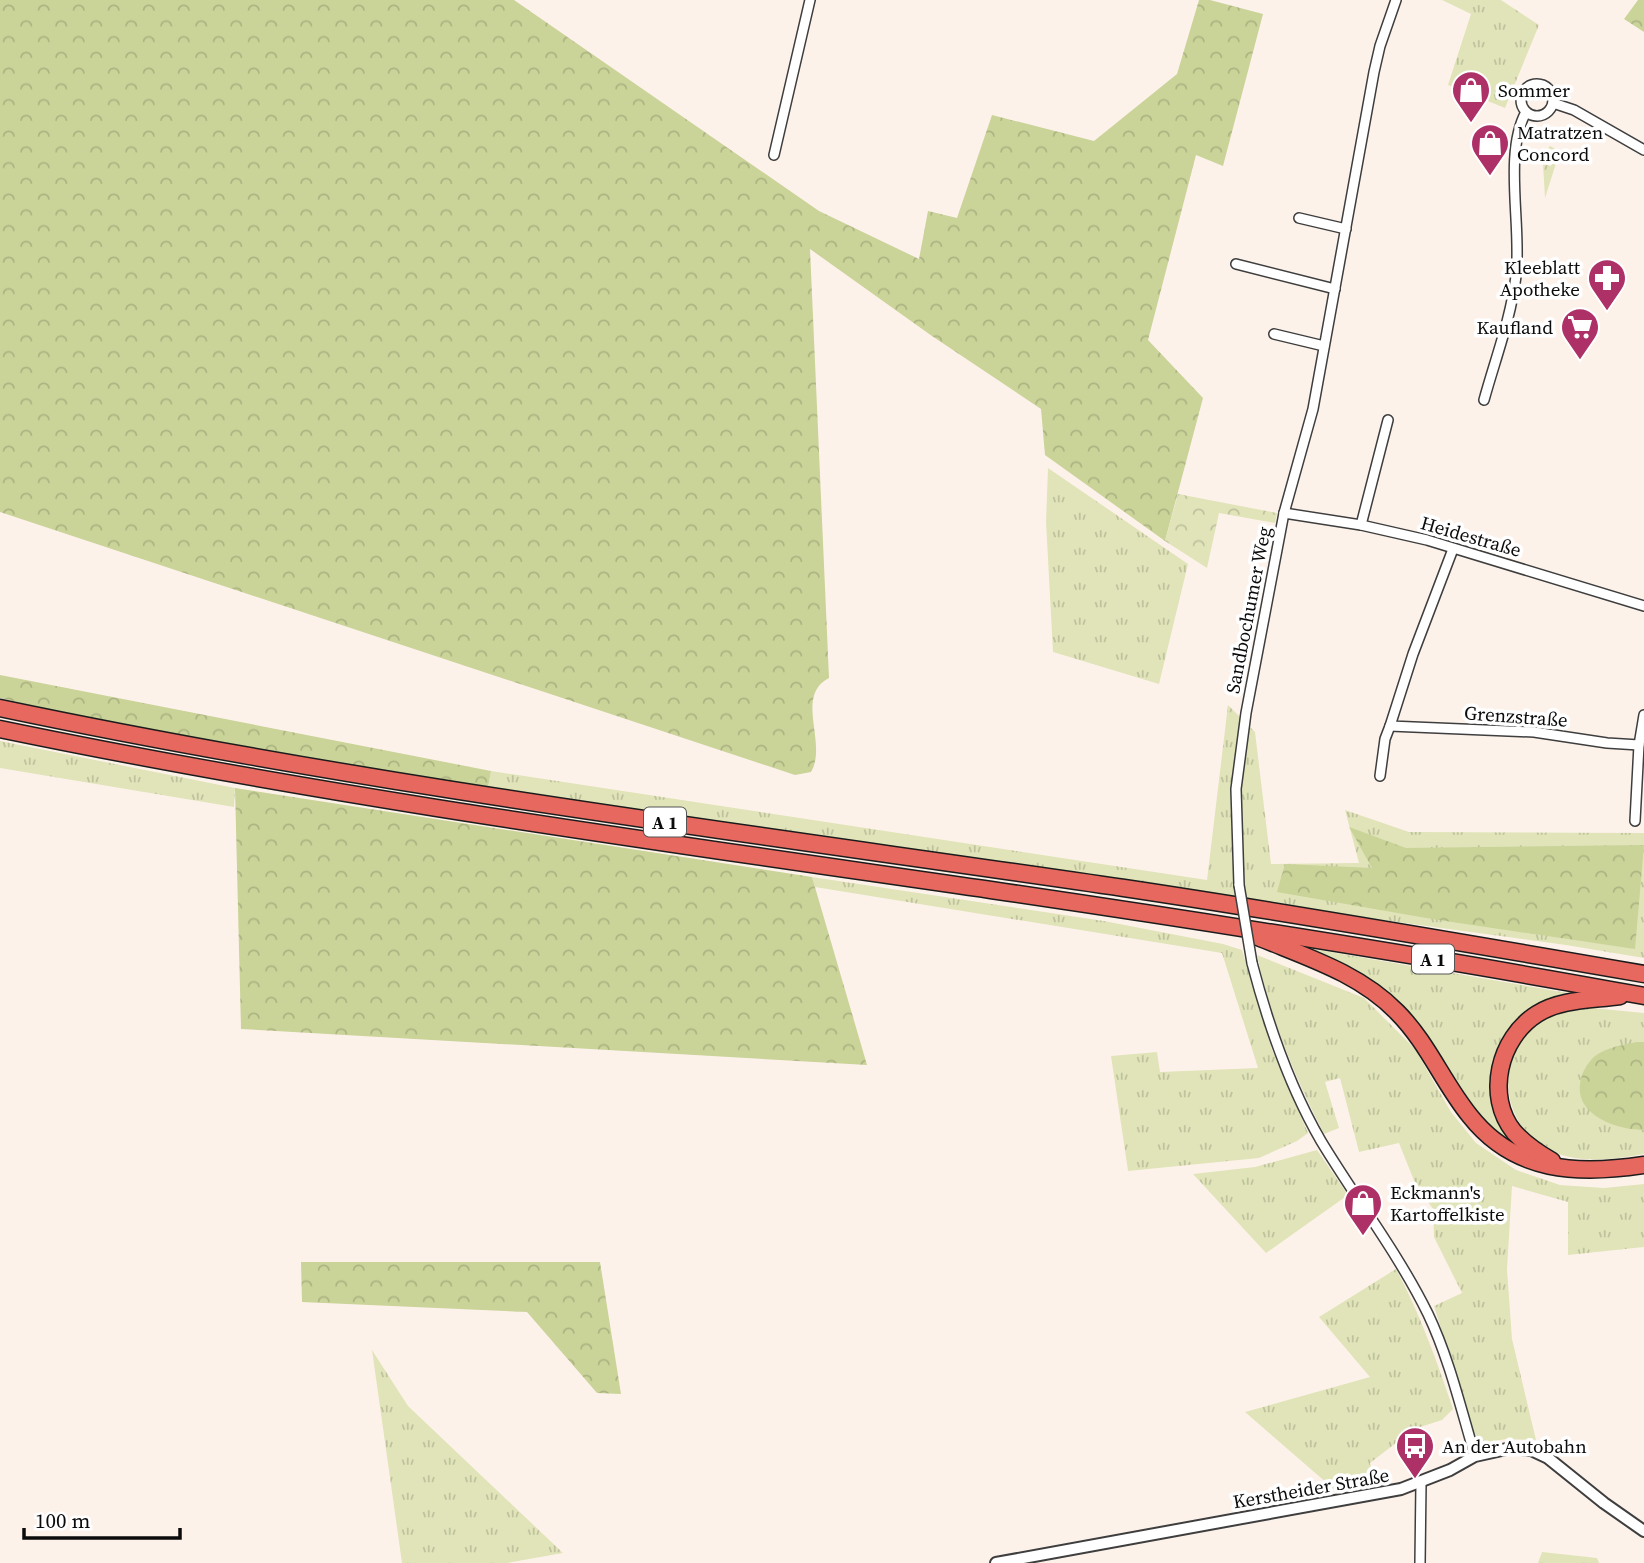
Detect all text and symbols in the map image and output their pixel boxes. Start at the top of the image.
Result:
shop icon: Sommer [1450,69,1492,124]
place label: Sommer [1498,77,1570,103]
place label: Matratzen Concord [1517,119,1603,167]
shop icon: Matratzen Concord [1469,122,1511,177]
place label: Kleeblatt Apotheke [1500,254,1581,302]
pharmacy icon: Kleeblatt Apotheke [1586,257,1628,312]
supermarket icon: Kaufland [1559,306,1601,361]
place label: Kaufland [1476,314,1553,340]
street label: Heidestraße [1418,509,1524,563]
street label: Sandbochumer Weg [1219,524,1277,696]
street label: Grenzstraße [1463,699,1569,733]
road number: A 1 [644,808,686,836]
road number: A 1 [1412,944,1454,974]
place label: Eckmann's Kartoffelkiste [1390,1179,1505,1227]
shop icon: Eckmann's Kartoffelkiste [1342,1182,1384,1237]
bus stop icon: An der Autobahn [1394,1425,1436,1480]
place label: An der Autobahn [1442,1433,1587,1459]
street label: Kerstheider Straße [1231,1461,1391,1515]
scale bar [24,1496,180,1540]
text: 100 m [35,1506,90,1535]

